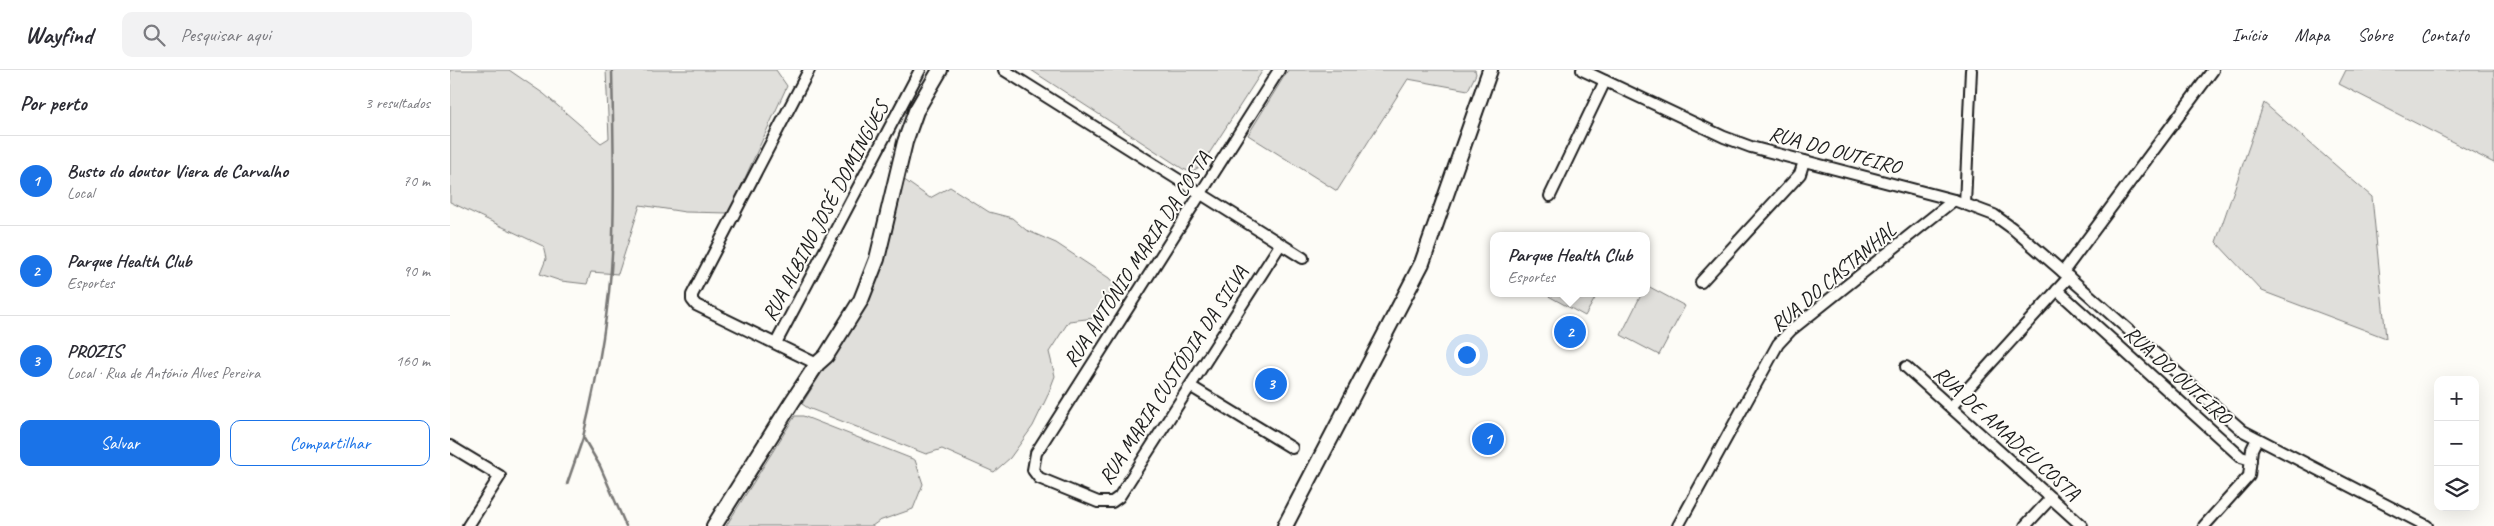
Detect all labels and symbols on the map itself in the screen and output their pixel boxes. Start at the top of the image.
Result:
street label: RUA ALBINO JOSÉ DOMINGUES [756,94,895,325]
street label: RUA DO OUTEIRO [1766,120,1906,181]
street label: RUA ANTÓNIO MARIA DA COSTA [1058,146,1217,372]
street label: RUA DO CASTANHAL [1765,217,1901,337]
street label: RUA MARIA CUSTÓDIA DA SILVA [1093,261,1254,489]
pin: 2 [1554,313,1586,351]
street label: RUA DO OUTEIRO [2119,320,2239,432]
your location [1454,342,1480,368]
street label: RUA DE AMADEU COSTA [1928,360,2086,506]
pin: 3 [1255,365,1287,403]
pin: 1 [1472,420,1504,458]

